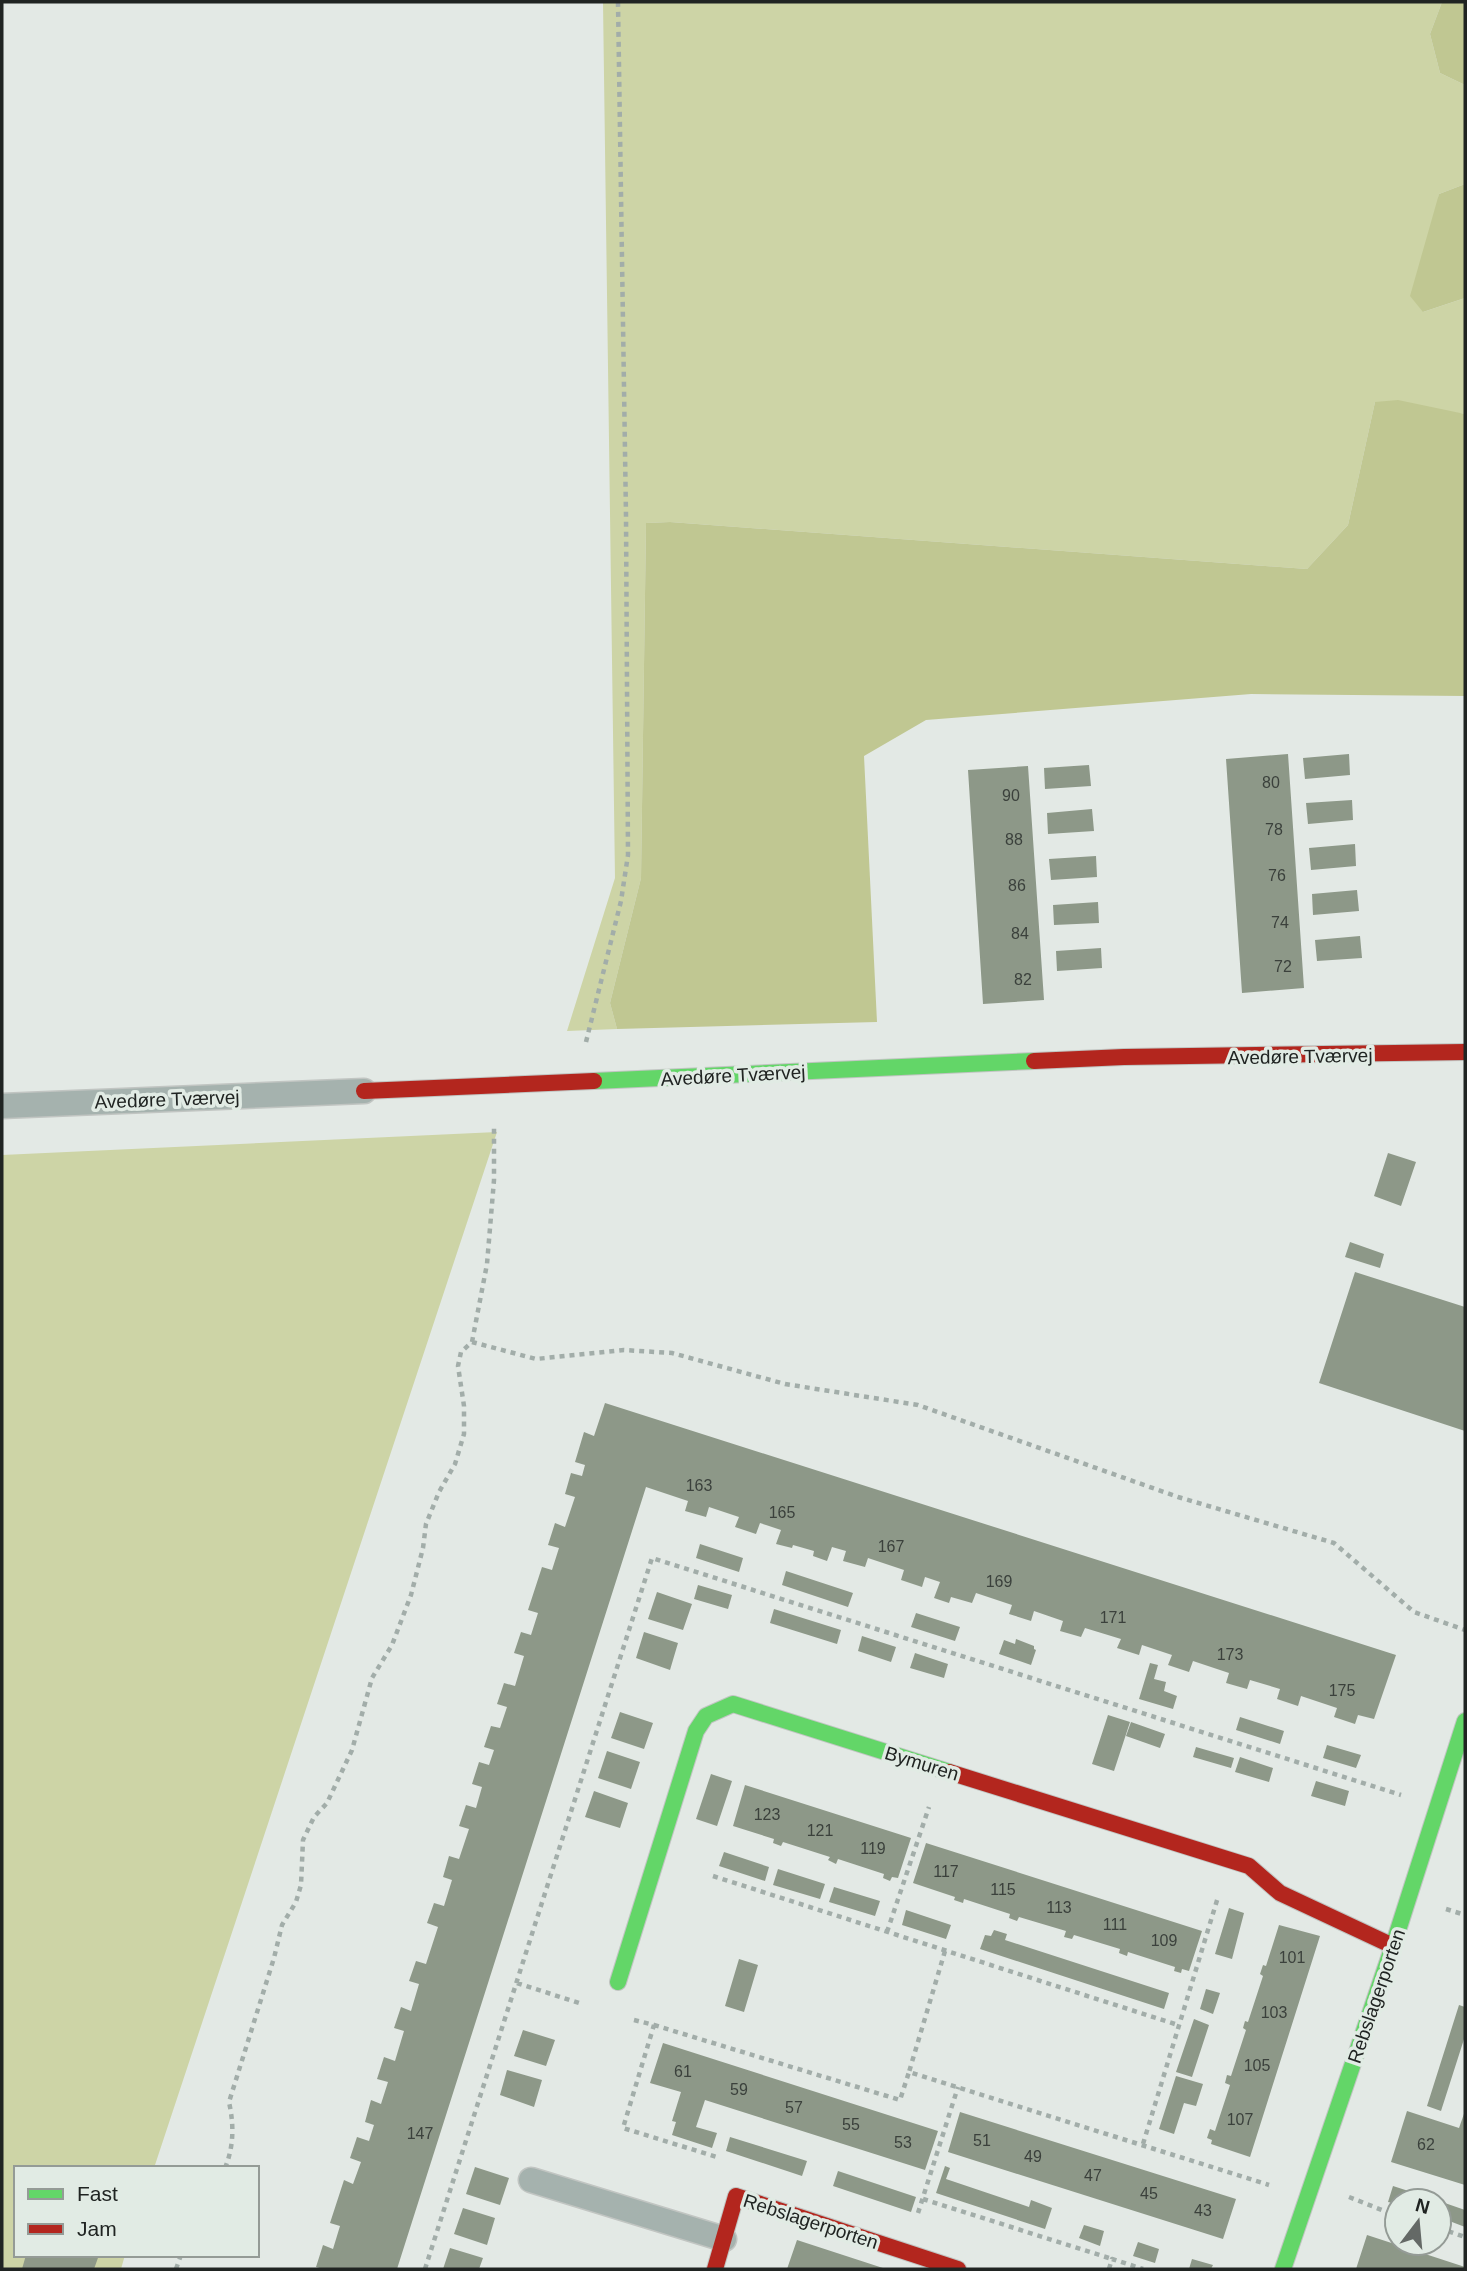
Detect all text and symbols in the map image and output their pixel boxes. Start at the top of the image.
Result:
house number: 80 [1262,774,1280,791]
house number: 90 [1002,787,1020,804]
house number: 78 [1265,821,1283,838]
house number: 88 [1005,831,1023,848]
house number: 76 [1268,867,1286,884]
house number: 86 [1008,877,1026,894]
house number: 74 [1271,914,1289,931]
house number: 84 [1011,925,1029,942]
house number: 72 [1274,958,1292,975]
house number: 82 [1014,971,1032,988]
street label: Avedøre Tværvej [1227,1045,1373,1068]
street label: Avedøre Tværvej [660,1061,806,1090]
street label: Avedøre Tværvej [94,1086,240,1113]
house number: 163 [686,1477,712,1494]
house number: 165 [769,1504,795,1521]
house number: 167 [878,1538,904,1555]
house number: 169 [986,1573,1012,1590]
house number: 171 [1100,1609,1126,1626]
house number: 173 [1217,1646,1243,1663]
house number: 175 [1329,1682,1355,1699]
street label: Bymuren [882,1742,961,1785]
house number: 123 [754,1806,780,1823]
house number: 121 [807,1822,833,1839]
house number: 119 [860,1840,886,1857]
house number: 117 [933,1863,959,1880]
house number: 115 [990,1881,1016,1898]
house number: 113 [1046,1899,1072,1916]
house number: 111 [1103,1916,1127,1933]
street label: Rebslagerporten [1344,1926,1409,2066]
house number: 109 [1151,1932,1177,1949]
house number: 101 [1279,1949,1305,1966]
house number: 103 [1261,2004,1287,2021]
house number: 105 [1244,2057,1270,2074]
house number: 61 [674,2063,692,2080]
house number: 59 [730,2081,748,2098]
house number: 57 [785,2099,803,2116]
house number: 107 [1227,2111,1253,2128]
house number: 55 [842,2116,860,2133]
house number: 147 [407,2125,433,2142]
house number: 51 [973,2132,991,2149]
house number: 53 [894,2134,912,2151]
house number: 62 [1417,2136,1435,2153]
house number: 49 [1024,2148,1042,2165]
legend [14,2166,259,2257]
house number: 47 [1084,2167,1102,2184]
text: Fast [77,2182,118,2205]
house number: 45 [1140,2185,1158,2202]
north arrow [1383,2187,1453,2257]
street label: Rebslagerporten [741,2190,881,2253]
text: N [1413,2194,1432,2218]
house number: 43 [1194,2202,1212,2219]
text: Jam [77,2217,117,2240]

